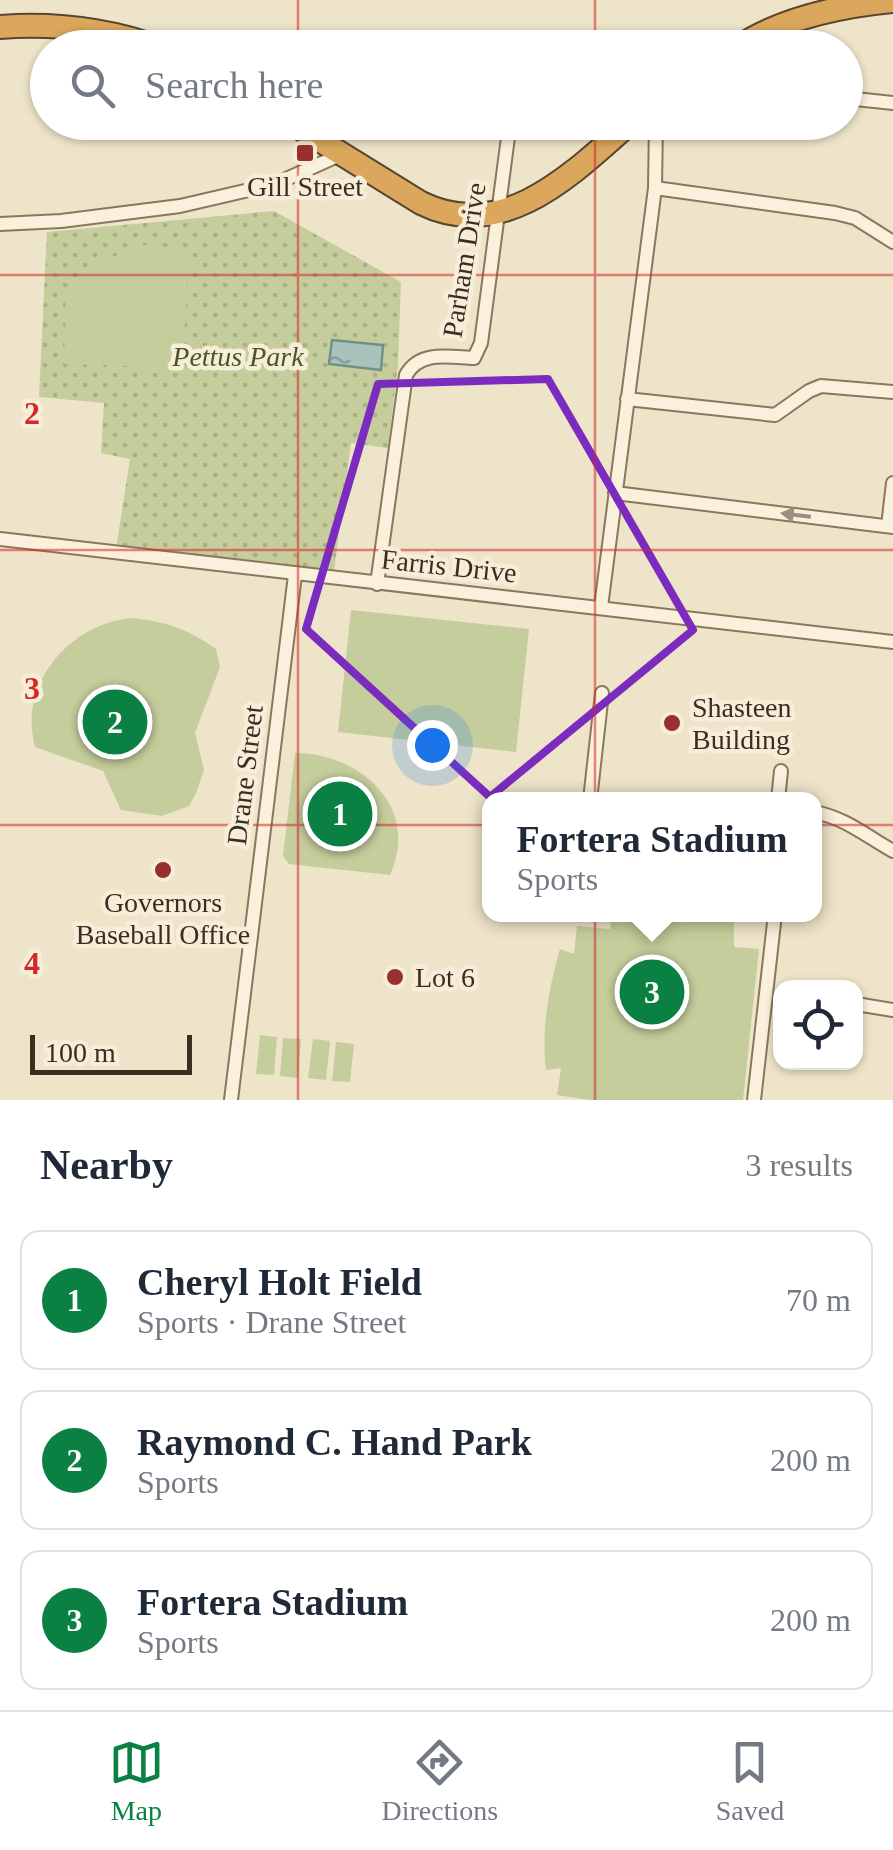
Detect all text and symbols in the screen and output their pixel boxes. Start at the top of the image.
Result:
search box [30,30,863,140]
icon: search [65,58,120,113]
text: Search here [145,64,323,106]
marker: Gill Street [294,142,316,164]
place label: Gill Street [247,171,363,202]
street label: Parham Drive [436,180,492,340]
park label: Pettus Park [171,341,304,372]
text: 2 [24,395,40,431]
one-way arrow [780,507,812,523]
street label: Farris Drive [380,543,518,589]
text: 3 [24,670,40,706]
pin: 2 [82,684,148,760]
place label: Shasteen Building [692,692,792,755]
street label: Drane Street [221,703,269,847]
marker: Shasteen Building [661,712,683,734]
your location [407,720,458,771]
pin: 1 [308,776,372,852]
popup [482,792,822,922]
text: Fortera Stadium [516,818,788,860]
marker: Governors Baseball Office [152,859,174,881]
text: Sports [516,861,598,897]
place label: Governors Baseball Office [76,887,250,950]
text: 4 [24,945,40,981]
pin: 3 [620,954,684,1030]
place label: Lot 6 [415,962,475,993]
marker: Lot 6 [384,966,406,988]
map controls [773,980,863,1070]
button: locate [773,980,863,1070]
scale bar [30,1030,192,1074]
text: 100 m [45,1037,116,1068]
text: Nearby [40,1142,173,1188]
text: 3 results [745,1147,853,1183]
text: Cheryl Holt Field [137,1261,422,1303]
text: 1 [67,1282,83,1318]
text: 70 m [786,1282,851,1318]
text: Sports · Drane Street [137,1304,406,1340]
text: Raymond C. Hand Park [137,1421,532,1463]
text: 2 [67,1442,83,1478]
text: 200 m [770,1442,851,1478]
text: Sports [137,1464,219,1500]
text: Fortera Stadium [137,1581,408,1623]
text: 3 [67,1602,83,1638]
text: 200 m [770,1602,851,1638]
text: Sports [137,1624,219,1660]
tab: Map [109,1735,164,1827]
tab: Directions [381,1735,498,1827]
tab: Saved [716,1735,784,1827]

